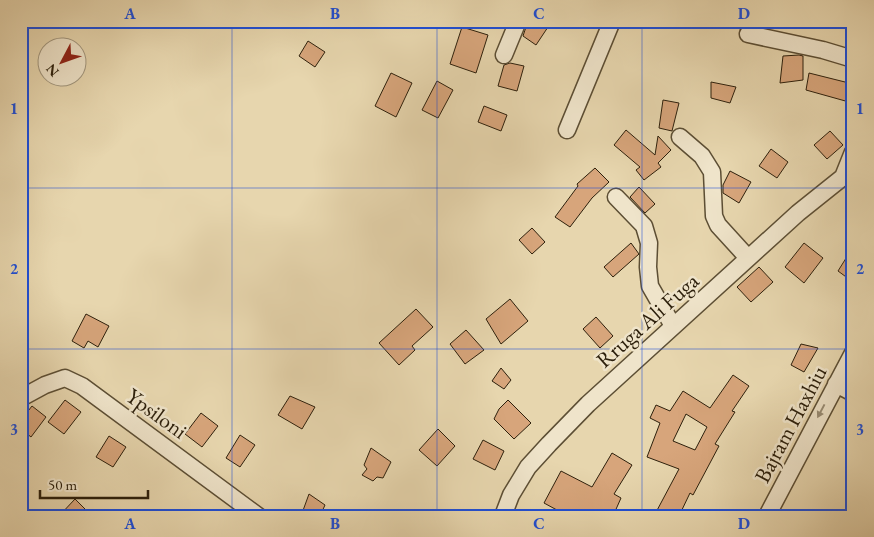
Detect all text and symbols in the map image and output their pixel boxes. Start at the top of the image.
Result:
text: A [123,3,136,24]
text: B [330,3,340,24]
text: C [533,3,545,24]
text: D [738,3,750,24]
north arrow [38,38,88,88]
text: N [41,60,63,81]
text: 1 [10,98,18,119]
text: 1 [856,98,864,119]
text: 2 [10,258,19,279]
text: 2 [856,258,865,279]
street label: Rruga Ali Fuga [590,266,705,374]
street label: Bajram Haxhiu [747,360,834,488]
street label: Ypsiloni [120,381,193,445]
one-way arrow [817,405,826,418]
text: 3 [10,419,18,440]
text: 3 [856,419,864,440]
scale bar [40,467,148,499]
text: 50 m [48,475,77,494]
text: A [123,513,136,534]
text: B [330,513,340,534]
text: C [533,513,545,534]
text: D [738,513,750,534]

